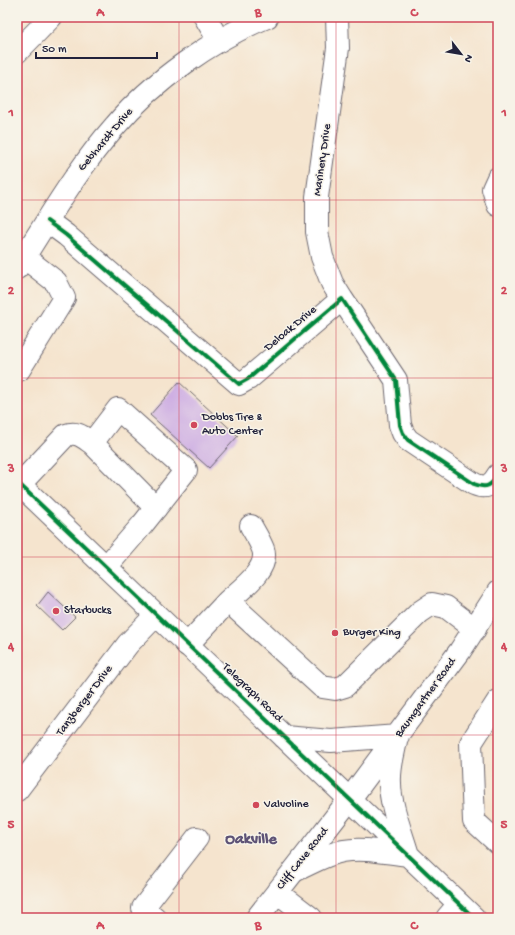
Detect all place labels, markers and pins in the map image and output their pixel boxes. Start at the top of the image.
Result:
place label: Dobbs Tire & Auto Center [201,411,264,439]
marker: Dobbs Tire & Auto Center [189,420,199,430]
place label: Starbucks [64,604,112,618]
marker: Starbucks [51,606,61,616]
place label: Burger King [342,626,401,640]
marker: Burger King [330,628,340,638]
place label: Valvoline [263,798,309,812]
marker: Valvoline [251,800,261,810]

